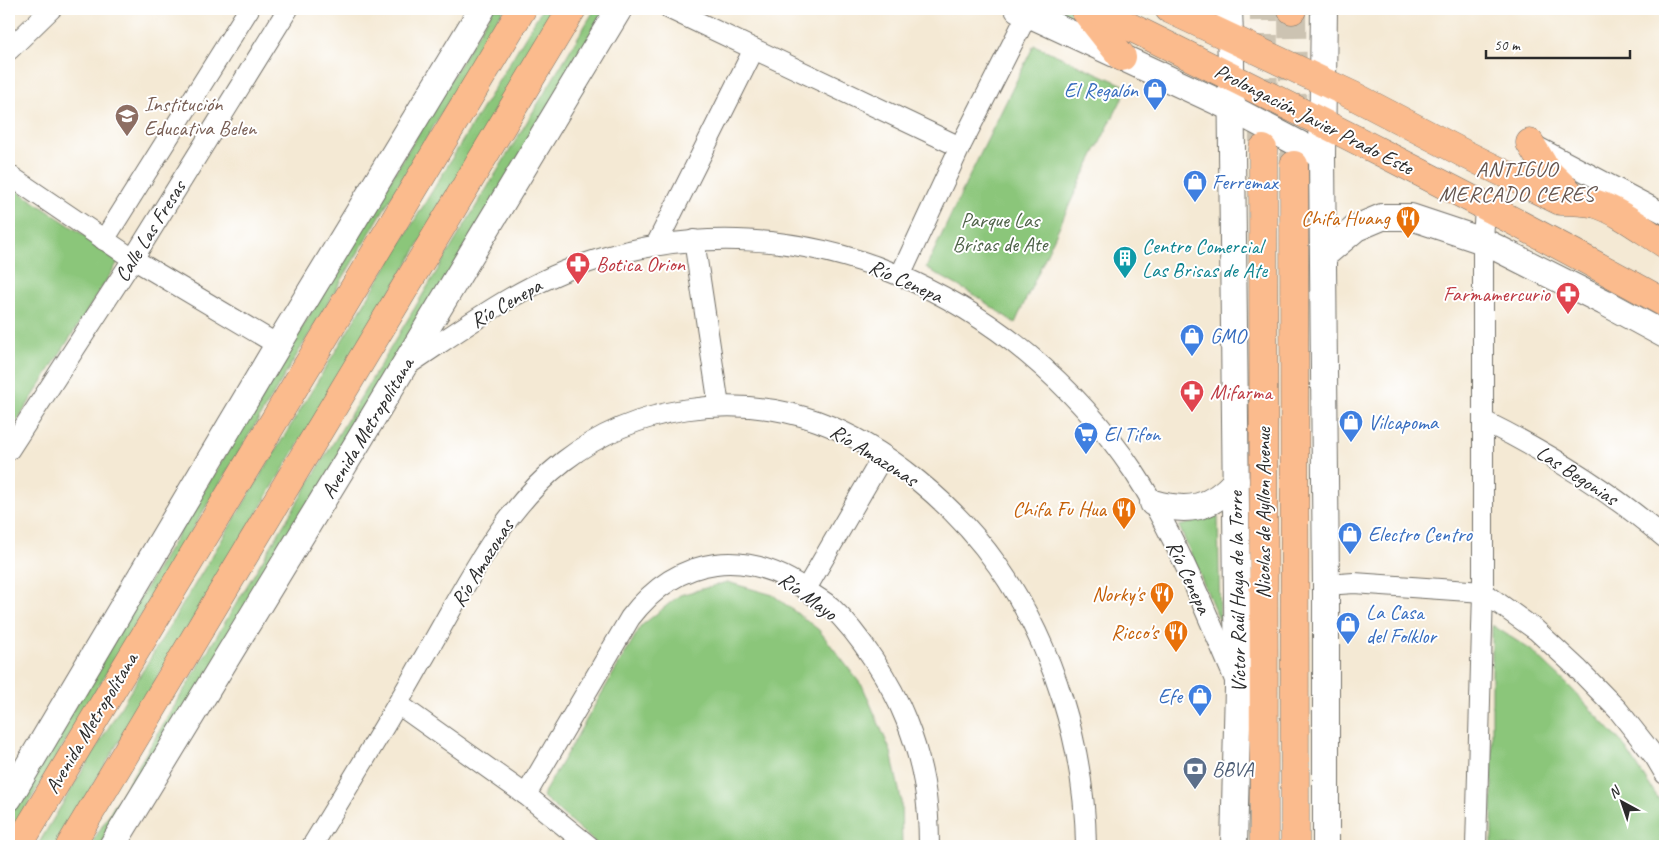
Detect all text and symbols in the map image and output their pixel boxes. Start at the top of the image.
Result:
scale bar [1486,28,1630,60]
text: 50 m [1494,36,1521,55]
street label: Prolongación Javier Prado Este [1210,58,1419,181]
place label: El Regalón [1064,77,1139,103]
shop icon: El Regalón [1142,77,1168,111]
place label: Institución Educativa Belen [144,91,258,141]
school or university icon: Institución Educativa Belen [114,103,140,137]
district label: ANTIGUO MERCADO CERES [1439,155,1599,208]
shop icon: Ferremax [1182,169,1208,203]
place label: Ferremax [1212,169,1279,195]
street label: Calle Las Fresas [109,174,192,286]
place label: Chifa Huang [1301,205,1392,231]
restaurant icon: Chifa Huang [1395,205,1421,239]
park label: Parque Las Brisas de Ate [953,207,1050,257]
place label: Centro Comercial Las Brisas de Ate [1142,233,1268,283]
building icon: Centro Comercial Las Brisas de Ate [1112,245,1138,279]
pharmacy icon: Botica Orion [565,251,591,285]
place label: Botica Orion [596,251,686,277]
street label: Río Cenepa [865,253,949,309]
street label: Río Cenepa [466,271,548,334]
place label: Farmamercurio [1443,281,1552,307]
pharmacy icon: Farmamercurio [1555,281,1581,315]
shop icon: GMO [1179,323,1205,357]
place label: GMO [1210,323,1248,349]
street label: Avenida Metropolitana [315,351,420,503]
pharmacy icon: Mifarma [1179,379,1205,413]
place label: Mifarma [1210,379,1274,405]
shop icon: Vilcapoma [1338,409,1364,443]
place label: Vilcapoma [1368,409,1440,435]
street label: Río Amazonas [825,418,924,493]
supermarket icon: El Tifon [1073,421,1099,455]
place label: El Tifon [1104,421,1162,447]
street label: Nicolas de Ayllon Avenue [1250,426,1276,599]
street label: Las Begonias [1531,439,1624,512]
street label: Víctor Raúl Haya de la Torre [1222,490,1252,693]
place label: Chifa Fu Hua [1013,496,1108,522]
restaurant icon: Chifa Fu Hua [1111,496,1137,530]
street label: Río Amazonas [445,513,520,612]
shop icon: Electro Centro [1337,521,1363,555]
place label: Electro Centro [1368,521,1474,547]
street label: Río Cenepa [1161,536,1218,619]
street label: Río Mayo [774,566,844,627]
place label: Norky's [1092,581,1146,607]
restaurant icon: Norky's [1149,581,1175,615]
place label: La Casa del Folklor [1366,599,1437,649]
shop icon: La Casa del Folklor [1335,611,1361,645]
place label: Ricco's [1111,619,1160,645]
restaurant icon: Ricco's [1163,619,1189,653]
street label: Avenida Metropolitana [39,646,144,798]
place label: Efe [1158,683,1184,709]
shop icon: Efe [1187,683,1213,717]
bank icon: BBVA [1182,756,1208,790]
place label: BBVA [1212,756,1255,782]
north arrow [1596,778,1646,828]
text: N [1605,782,1625,802]

